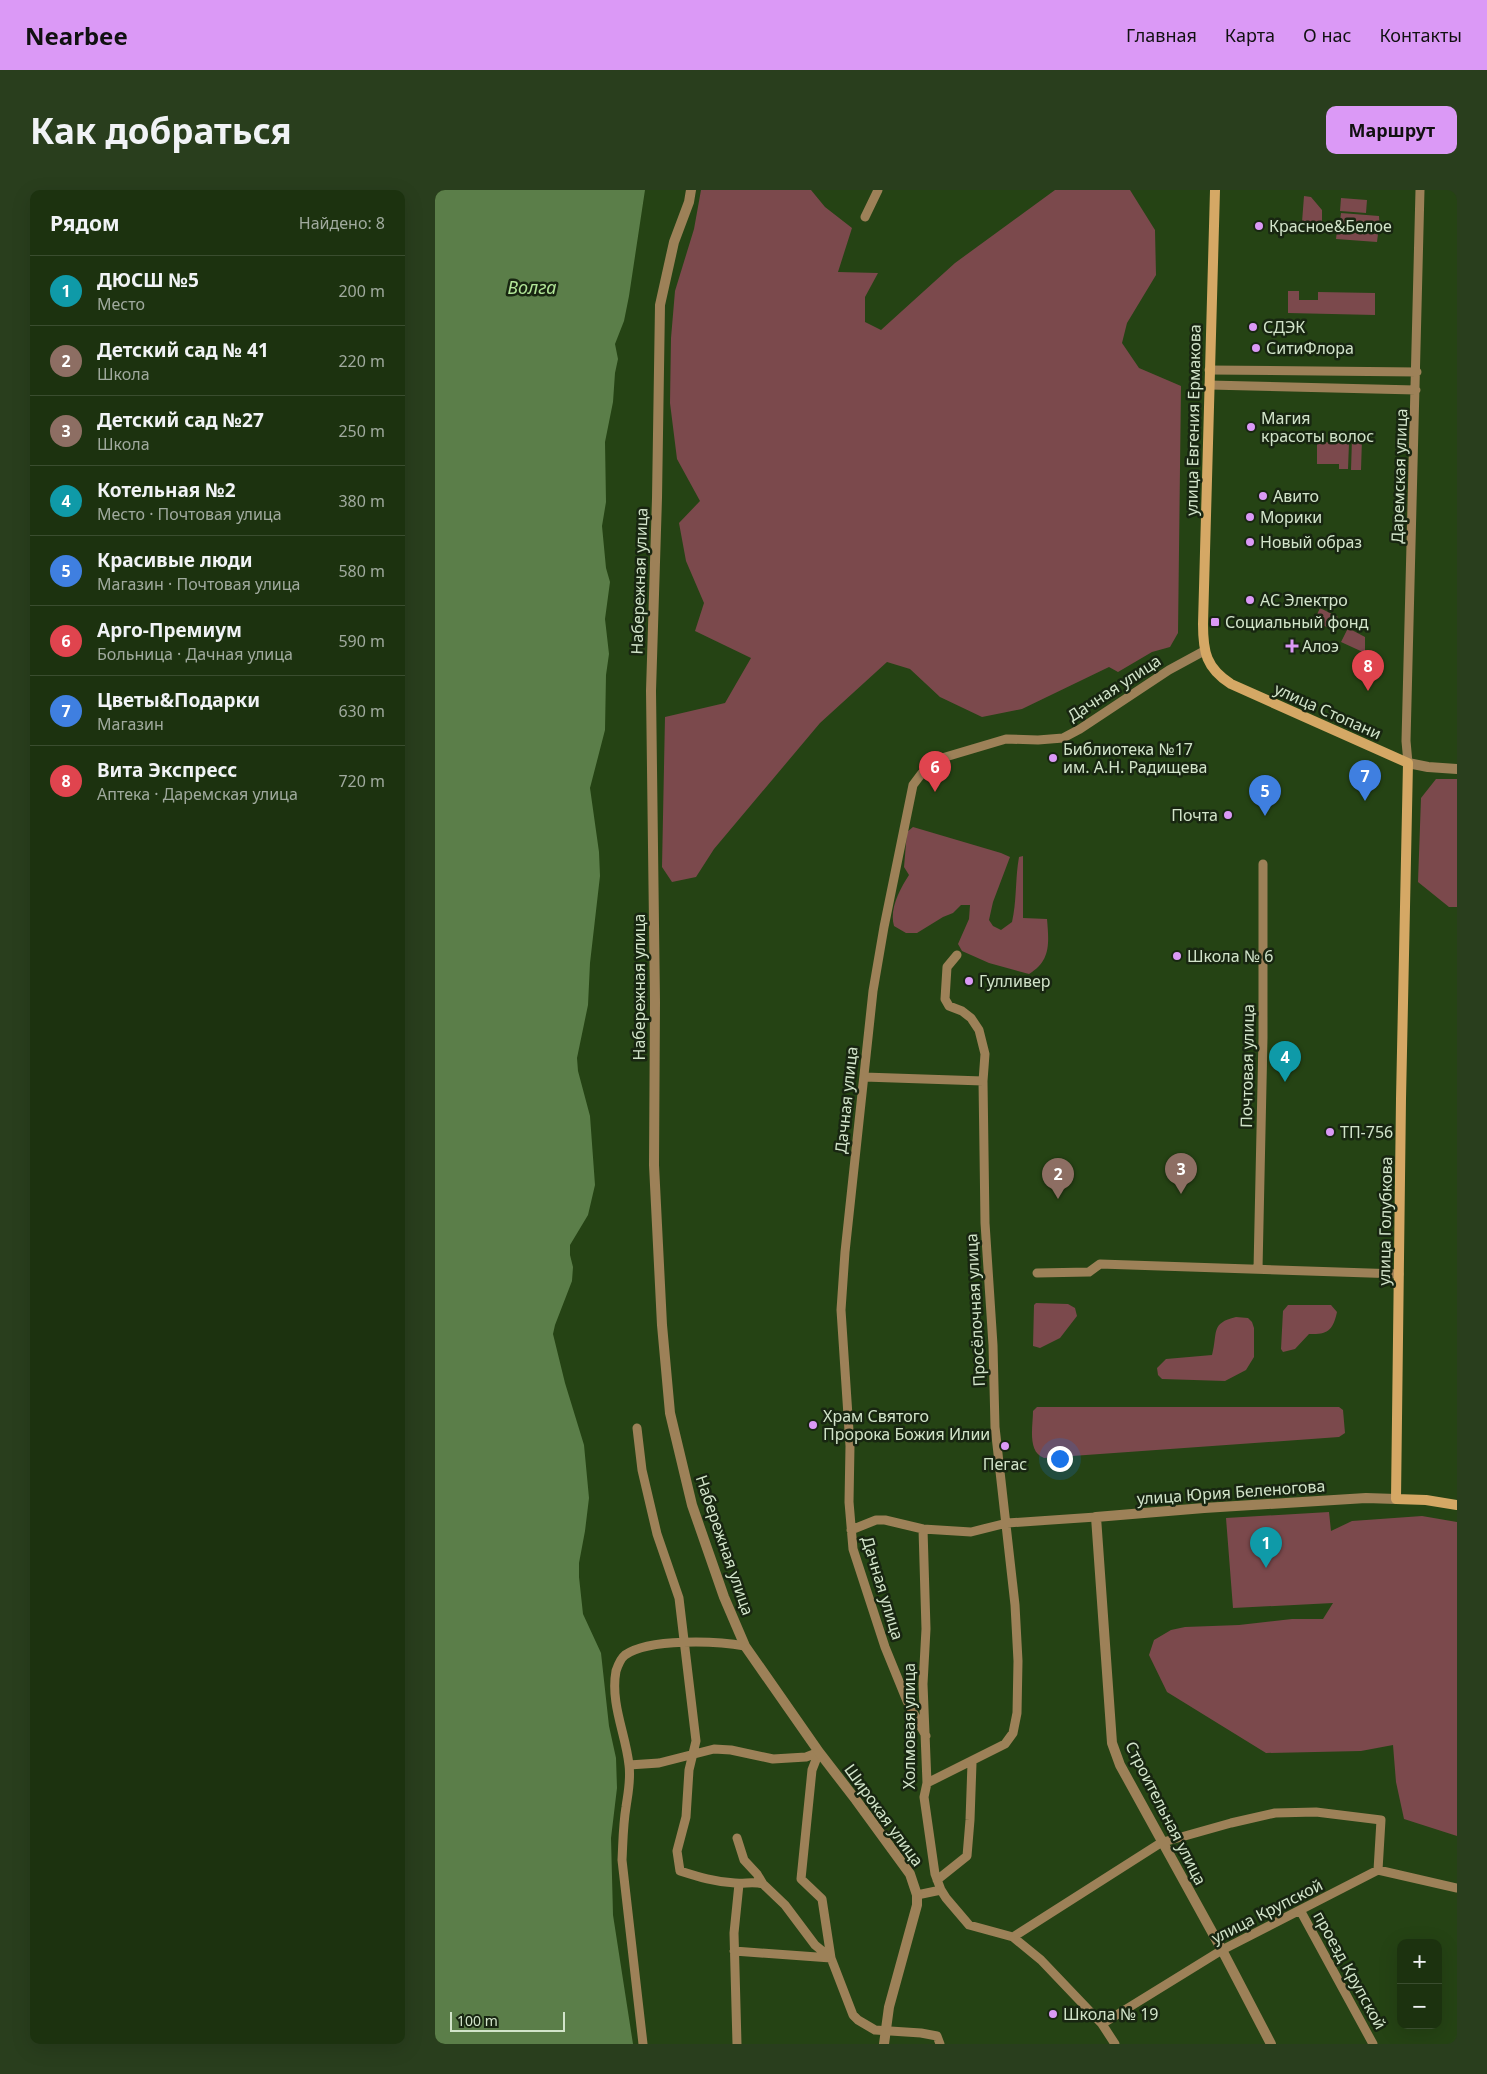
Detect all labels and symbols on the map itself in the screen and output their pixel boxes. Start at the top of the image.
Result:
place label: Красное&Белое [1269,215,1392,237]
marker: Красное&Белое [1253,220,1265,232]
water label: Волга [507,275,557,299]
place label: СДЭК [1263,316,1305,338]
marker: СДЭК [1247,321,1259,333]
street label: улица Евгения Ермакова [1180,324,1206,516]
place label: СитиФлора [1266,337,1354,359]
marker: СитиФлора [1250,342,1262,354]
place label: Магия красоты волос [1261,407,1374,447]
street label: Даремская улица [1386,408,1412,544]
marker: Магия красоты волос [1245,421,1257,433]
place label: Авито [1273,485,1319,507]
marker: Авито [1257,490,1269,502]
place label: Морики [1260,506,1322,528]
street label: Набережная улица [625,507,653,655]
marker: Морики [1244,511,1256,523]
place label: Новый образ [1260,531,1362,553]
marker: Новый образ [1244,536,1256,548]
place label: АС Электро [1260,589,1348,611]
marker: АС Электро [1244,594,1256,606]
place label: Социальный фонд [1225,611,1369,633]
marker: Социальный фонд [1209,616,1221,628]
place label: Алоэ [1302,635,1339,657]
marker: Алоэ [1286,640,1298,652]
street label: Дачная улица [1063,650,1165,726]
pin: 8 [1352,650,1384,691]
street label: улица Стопани [1271,678,1385,744]
place label: Библиотека №17 им. А.Н. Радищева [1063,738,1207,778]
pin: 6 [919,751,951,792]
marker: Библиотека №17 им. А.Н. Радищева [1047,752,1059,764]
pin: 7 [1349,760,1381,801]
pin: 5 [1249,775,1281,816]
place label: Почта [1171,804,1218,826]
marker: Почта [1222,809,1234,821]
street label: Набережная улица [628,914,650,1061]
place label: Школа № 6 [1187,945,1273,967]
marker: Школа № 6 [1171,950,1183,962]
place label: Гулливер [979,970,1050,992]
marker: Гулливер [963,975,975,987]
street label: Почтовая улица [1235,1004,1259,1128]
pin: 4 [1269,1041,1301,1082]
street label: Дачная улица [829,1045,863,1155]
place label: ТП-756 [1340,1121,1393,1143]
marker: ТП-756 [1324,1126,1336,1138]
pin: 3 [1165,1153,1197,1194]
street label: улица Голубкова [1373,1156,1397,1286]
pin: 2 [1042,1158,1074,1199]
street label: Просёлочная улица [960,1233,990,1387]
place label: Храм Святого Пророка Божия Илии [823,1405,990,1445]
marker: Храм Святого Пророка Божия Илии [807,1419,819,1431]
marker: Пегас [999,1440,1011,1452]
your location [1047,1446,1073,1472]
place label: Пегас [983,1453,1027,1475]
street label: Набережная улица [691,1472,759,1618]
street label: улица Юрия Беленогова [1136,1474,1326,1510]
pin: 1 [1250,1527,1282,1568]
street label: Дачная улица [857,1533,909,1643]
street label: Холмовая улица [898,1663,920,1789]
street label: Строительная улица [1120,1737,1212,1889]
street label: Широкая улица [839,1759,929,1871]
street label: улица Крупской [1208,1873,1326,1949]
street label: проезд Крупской [1308,1907,1392,2033]
place label: Школа № 19 [1063,2003,1158,2025]
marker: Школа № 19 [1047,2008,1059,2020]
scale bar [450,2009,565,2032]

